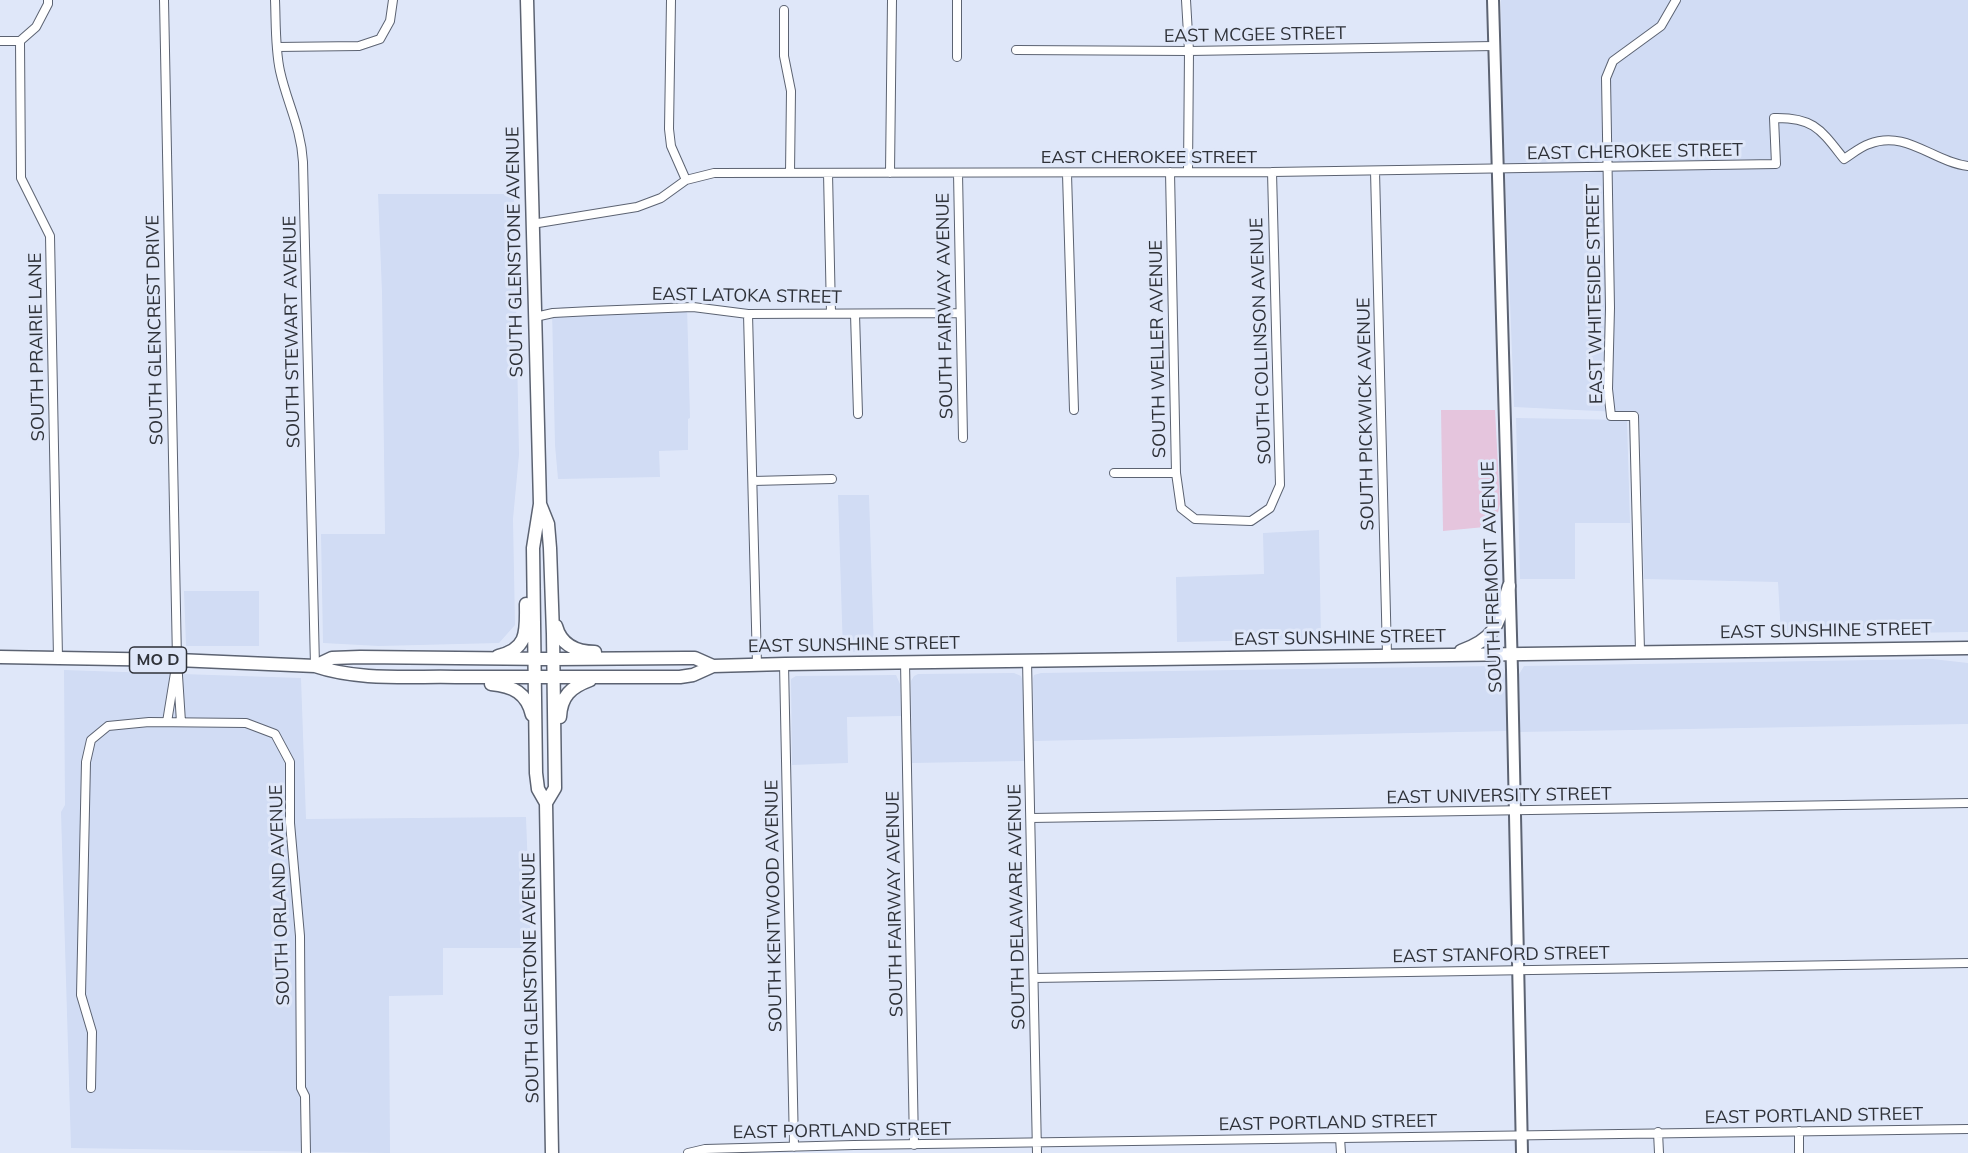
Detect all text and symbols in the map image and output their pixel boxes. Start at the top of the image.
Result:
street label: EAST MCGEE STREET [1164,23,1346,47]
street label: SOUTH GLENSTONE AVENUE [502,126,528,378]
street label: EAST CHEROKEE STREET [1527,139,1743,165]
street label: EAST CHEROKEE STREET [1041,147,1257,169]
street label: EAST WHITESIDE STREET [1582,184,1608,404]
street label: SOUTH FAIRWAY AVENUE [932,193,958,419]
street label: SOUTH GLENCREST DRIVE [142,215,168,445]
street label: SOUTH STEWART AVENUE [279,216,305,448]
street label: SOUTH COLLINSON AVENUE [1246,217,1276,465]
street label: SOUTH WELLER AVENUE [1145,240,1171,458]
street label: SOUTH PRAIRIE LANE [25,253,49,441]
street label: EAST LATOKA STREET [652,284,842,308]
street label: SOUTH PICKWICK AVENUE [1353,297,1379,531]
street label: SOUTH FREMONT AVENUE [1477,461,1507,693]
street label: EAST SUNSHINE STREET [1720,618,1932,644]
street label: EAST SUNSHINE STREET [1234,625,1446,651]
street label: EAST SUNSHINE STREET [748,632,960,658]
road number: MO D [130,647,186,673]
street label: SOUTH KENTWOOD AVENUE [761,780,787,1032]
street label: EAST UNIVERSITY STREET [1386,783,1612,809]
street label: SOUTH ORLAND AVENUE [265,784,295,1006]
street label: SOUTH DELAWARE AVENUE [1004,784,1030,1030]
street label: SOUTH FAIRWAY AVENUE [882,791,908,1017]
street label: SOUTH GLENSTONE AVENUE [518,852,544,1104]
street label: EAST STANFORD STREET [1392,942,1610,968]
street label: EAST PORTLAND STREET [1704,1103,1924,1129]
street label: EAST PORTLAND STREET [1218,1110,1438,1136]
street label: EAST PORTLAND STREET [732,1118,952,1144]

